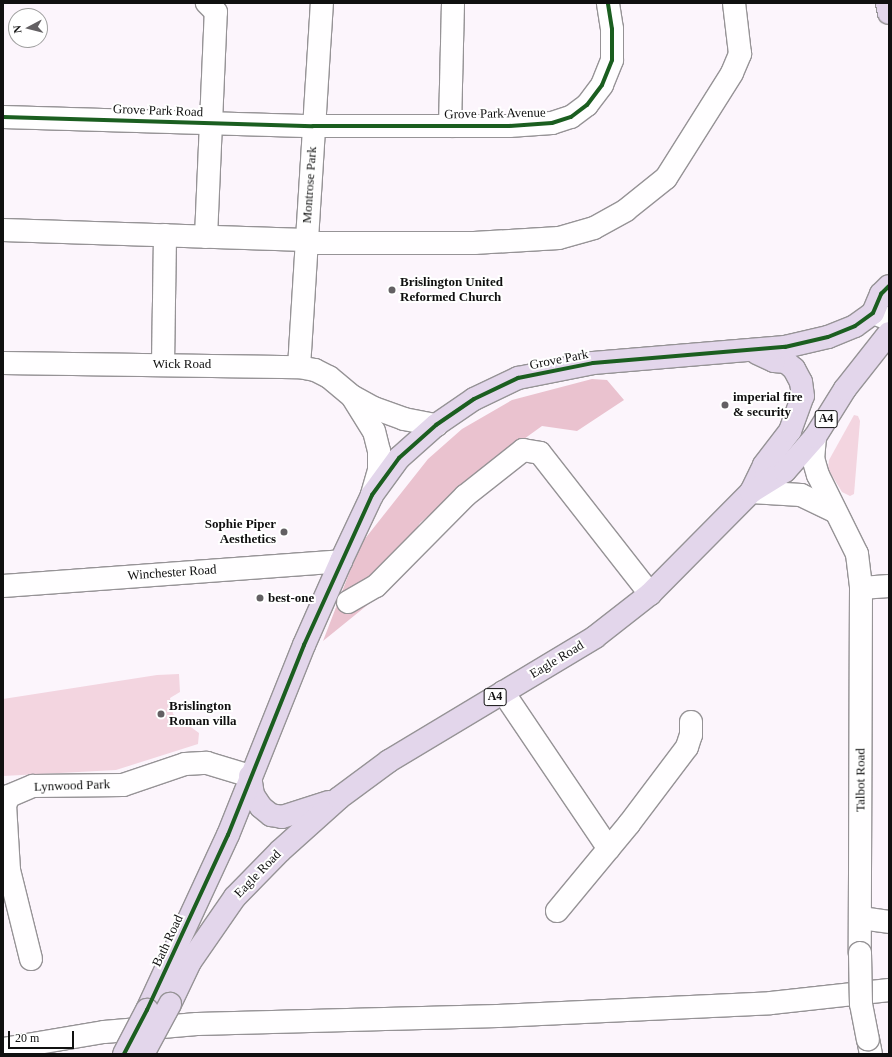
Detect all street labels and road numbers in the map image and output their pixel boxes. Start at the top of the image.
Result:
street label: Grove Park Road [113,102,203,120]
street label: Grove Park Avenue [444,105,546,123]
street label: Montrose Park [300,146,320,224]
street label: Grove Park [528,347,590,373]
street label: Wick Road [153,356,211,372]
road number: A4 [814,409,838,429]
street label: Winchester Road [127,562,217,584]
street label: Eagle Road [527,638,587,682]
road number: A4 [483,687,507,707]
street label: Talbot Road [853,748,869,812]
street label: Lynwood Park [34,777,110,795]
street label: Eagle Road [231,847,285,901]
street label: Bath Road [149,913,187,969]

